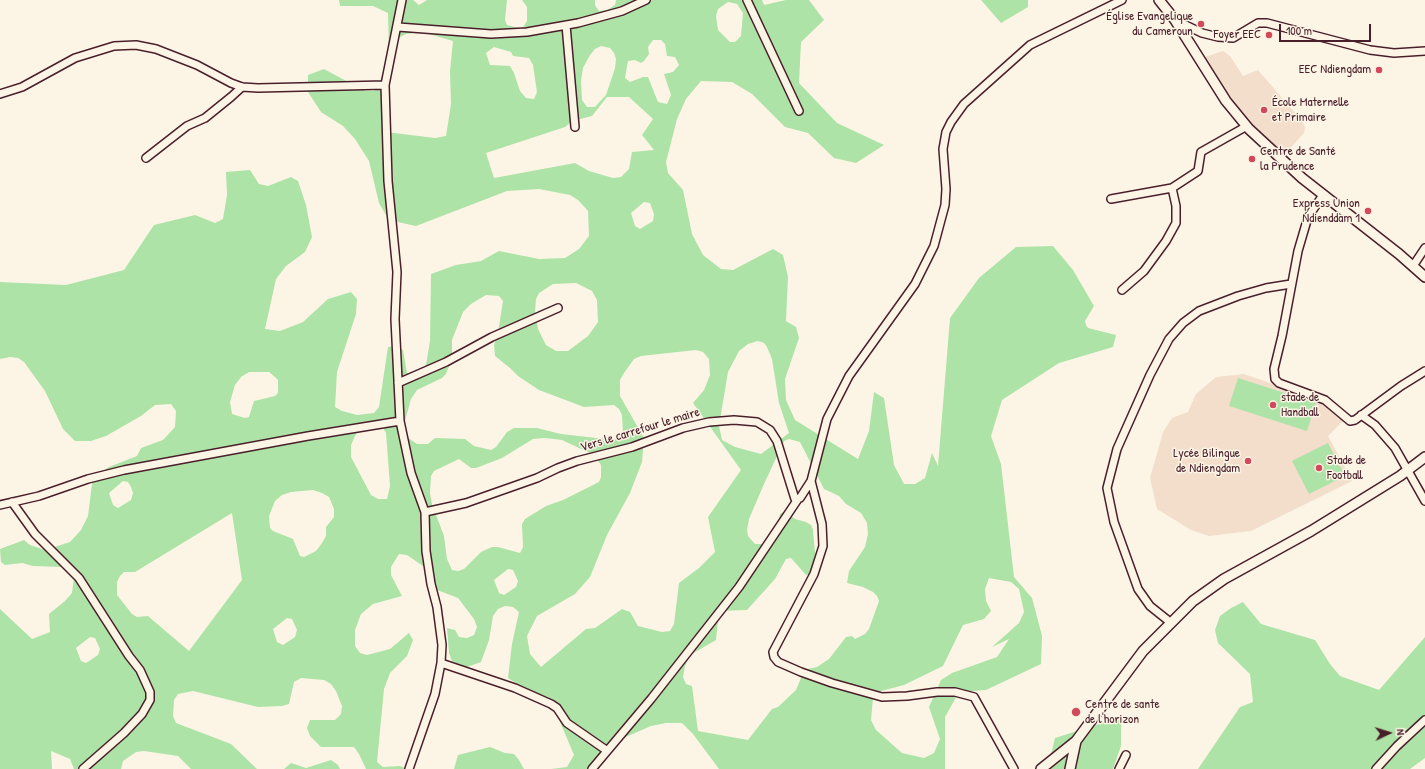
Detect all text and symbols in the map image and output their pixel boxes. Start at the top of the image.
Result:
place label: Église Evangelique du Cameroun [1106,9,1193,40]
scale bar [1281,16,1373,42]
marker: Église Evangelique du Cameroun [1196,19,1206,29]
text: 100 m [1286,22,1312,39]
place label: Foyer EEC [1214,27,1261,43]
marker: Foyer EEC [1264,30,1274,40]
place label: EEC Ndiengdam [1299,62,1371,78]
marker: EEC Ndiengdam [1374,65,1384,75]
place label: École Maternelle et Primaire [1272,95,1349,126]
marker: École Maternelle et Primaire [1259,105,1269,115]
place label: Centre de Santé la Prudence [1260,144,1336,175]
marker: Centre de Santé la Prudence [1247,154,1257,164]
place label: Express Union Ndienddam 1 [1293,196,1360,227]
marker: Express Union Ndienddam 1 [1363,206,1373,216]
place label: stade de Handball [1281,390,1319,421]
marker: stade de Handball [1268,400,1278,410]
street label: Vers le carrefour le maire [578,404,702,456]
place label: Lycée Bilingue de Ndiengdam [1173,446,1240,477]
place label: Stade de Football [1327,453,1366,484]
marker: Lycée Bilingue de Ndiengdam [1243,456,1253,466]
marker: Stade de Football [1314,463,1324,473]
place label: Centre de sante de l'horizon [1085,697,1160,728]
marker: Centre de sante de l'horizon [1070,706,1082,718]
north arrow [1369,713,1409,753]
text: N [1394,729,1408,736]

